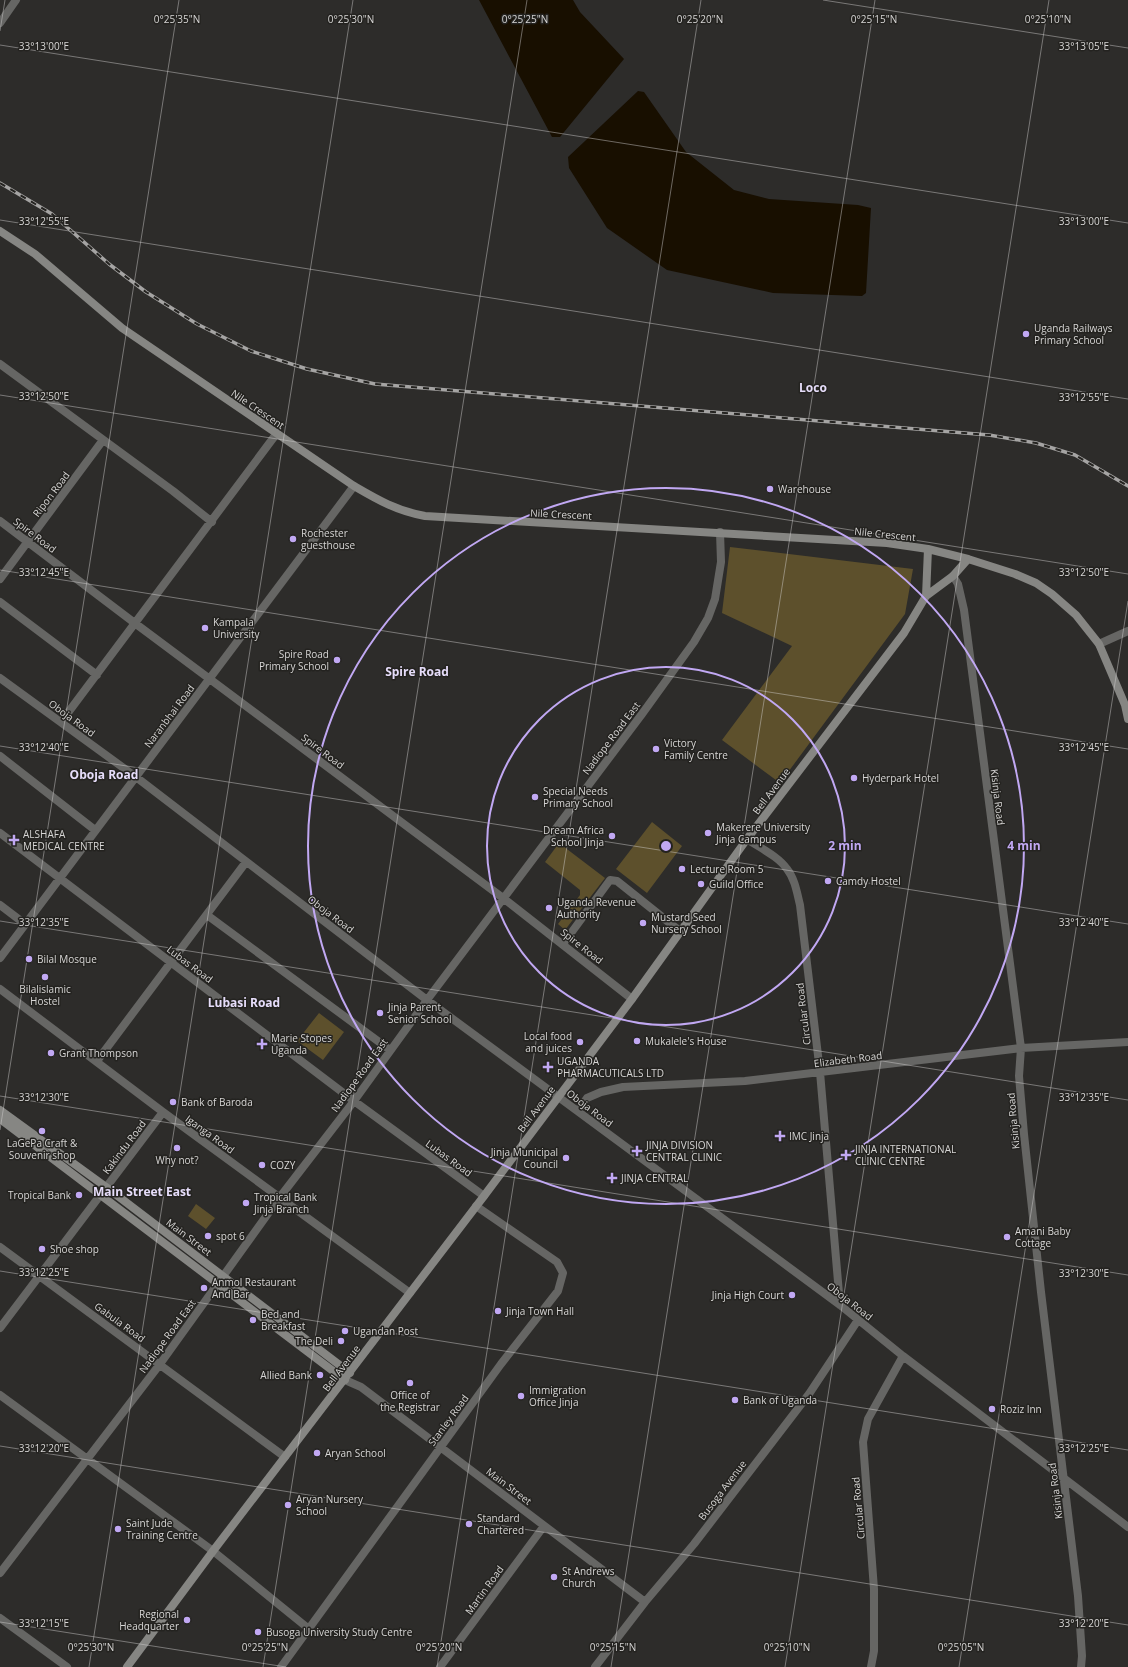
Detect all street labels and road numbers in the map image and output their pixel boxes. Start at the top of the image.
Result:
street label: Nile Crescent [229,386,288,432]
street label: Ripon Road [29,468,73,520]
street label: Nile Crescent [530,505,593,523]
street label: Spire Road [11,514,59,556]
street label: Nile Crescent [854,524,917,544]
street label: Naranbhai Road [141,682,197,750]
street label: Oboja Road [46,696,98,740]
street label: Nadiope Road East [579,698,643,777]
street label: Spire Road [299,730,347,772]
street label: Bell Avenue [749,765,793,817]
street label: Kisinja Road [988,768,1008,826]
street label: Oboja Road [305,892,357,936]
street label: Spire Road [558,925,606,967]
street label: Lubas Road [164,942,216,986]
street label: Circular Road [792,982,814,1046]
street label: Nadiope Road East [327,1035,391,1115]
street label: Elizabeth Road [813,1048,883,1070]
street label: Bell Avenue [514,1083,558,1135]
street label: Oboja Road [564,1086,616,1130]
street label: Kisinja Road [1004,1092,1022,1150]
street label: Iganga Road [183,1111,237,1157]
street label: Kakindu Road [99,1117,149,1177]
street label: Lubas Road [423,1136,475,1180]
street label: Main Street [163,1215,215,1259]
street label: Oboja Road [824,1279,876,1323]
street label: Nadiope Road East [135,1296,199,1376]
street label: Gabula Road [92,1299,148,1345]
street label: Bell Avenue [319,1342,363,1394]
street label: Stanley Road [425,1391,471,1449]
street label: Busoga Avenue [695,1457,749,1523]
street label: Kisinja Road [1045,1462,1065,1520]
street label: Main Street [483,1464,535,1508]
street label: Circular Road [848,1476,868,1540]
street label: Martin Road [461,1563,507,1617]

